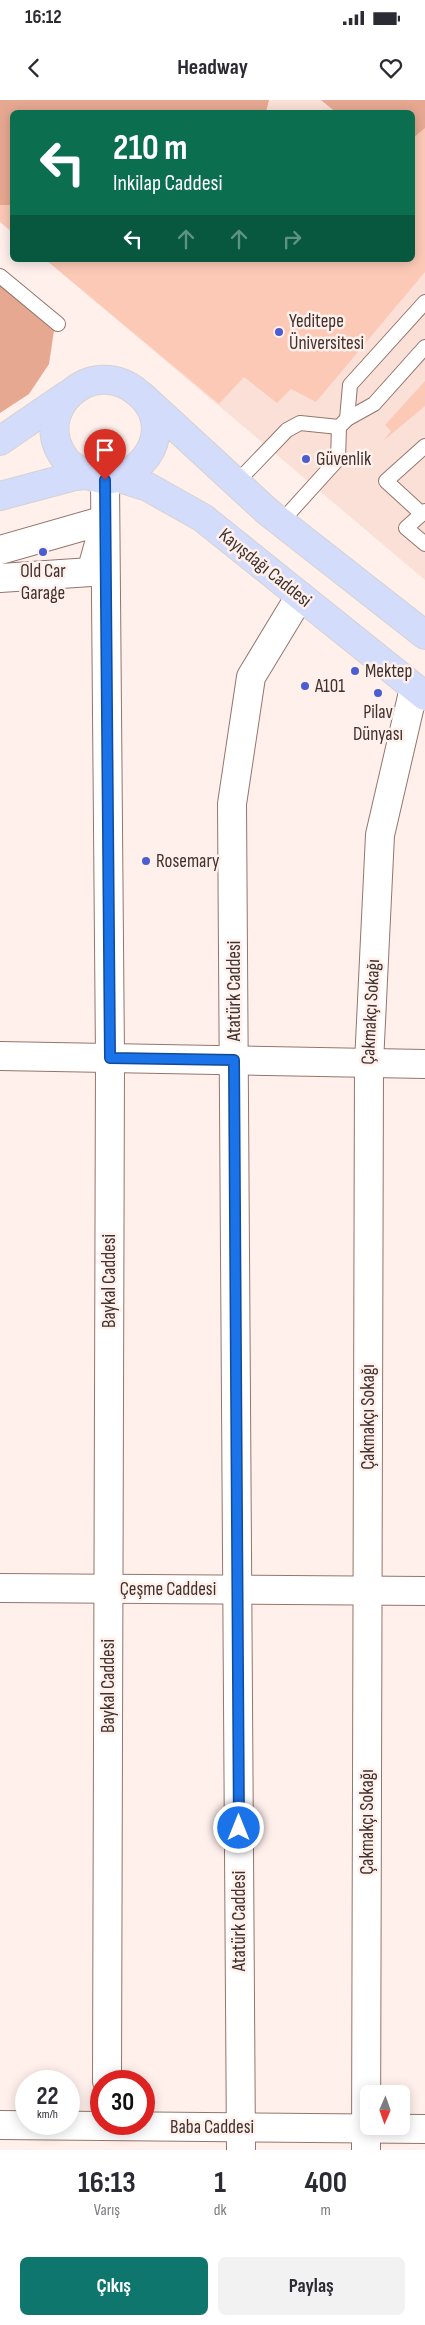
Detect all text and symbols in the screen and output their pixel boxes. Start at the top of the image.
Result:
text: 16:12 [25,6,62,29]
icon: back [20,54,48,82]
text: Headway [177,54,248,81]
icon: heart [377,54,405,82]
text: 210 m [113,127,187,170]
icon: left [30,130,95,195]
text: Inkilap Caddesi [113,170,222,197]
icon: left [119,225,147,253]
icon: ahead [172,225,200,253]
icon: ahead [225,225,253,253]
icon: right [278,225,306,253]
place label: Yeditepe Üniversitesi [289,310,364,355]
marker: Yeditepe Üniversitesi [273,326,285,338]
pin [84,429,126,480]
icon: arrive [91,436,119,464]
place label: Güvenlik [316,448,372,471]
marker: Güvenlik [300,453,312,465]
street label: Kayışdağı Caddesi [214,524,316,612]
marker: Old Car Garage [37,546,49,558]
place label: Old Car Garage [20,560,66,605]
place label: Mektep [365,660,412,683]
marker: Mektep [349,665,361,677]
place label: A101 [314,675,345,698]
marker: A101 [299,680,311,692]
marker: Pilav Dünyası [372,687,384,699]
place label: Pilav Dünyası [353,701,403,746]
place label: Rosemary [156,850,220,873]
marker: Rosemary [140,855,152,867]
street label: Atatürk Caddesi [223,941,246,1042]
street label: Çakmakçı Sokağı [357,959,385,1065]
street label: Baykal Caddesi [98,1234,121,1328]
street label: Çakmakçı Sokağı [357,1364,380,1470]
street label: Çeşme Caddesi [120,1578,216,1601]
street label: Baykal Caddesi [97,1639,120,1733]
street label: Çakmakçı Sokağı [356,1769,379,1875]
position arrow [212,1801,264,1853]
street label: Atatürk Caddesi [228,1871,251,1972]
speed limit sign: 30 [90,2070,155,2135]
text: 22 [37,2081,58,2112]
north arrow [360,2085,410,2135]
map controls [360,2085,410,2135]
text: km/h [37,2107,58,2122]
street label: Baba Caddesi [170,2116,254,2139]
text: 16:13 [78,2165,136,2201]
text: 1 [214,2165,226,2201]
text: 400 [304,2165,347,2201]
text: Varış [94,2201,120,2220]
text: dk [214,2201,227,2220]
text: m [321,2201,331,2220]
button: Çıkış [20,2257,208,2315]
button: Paylaş [218,2257,405,2315]

